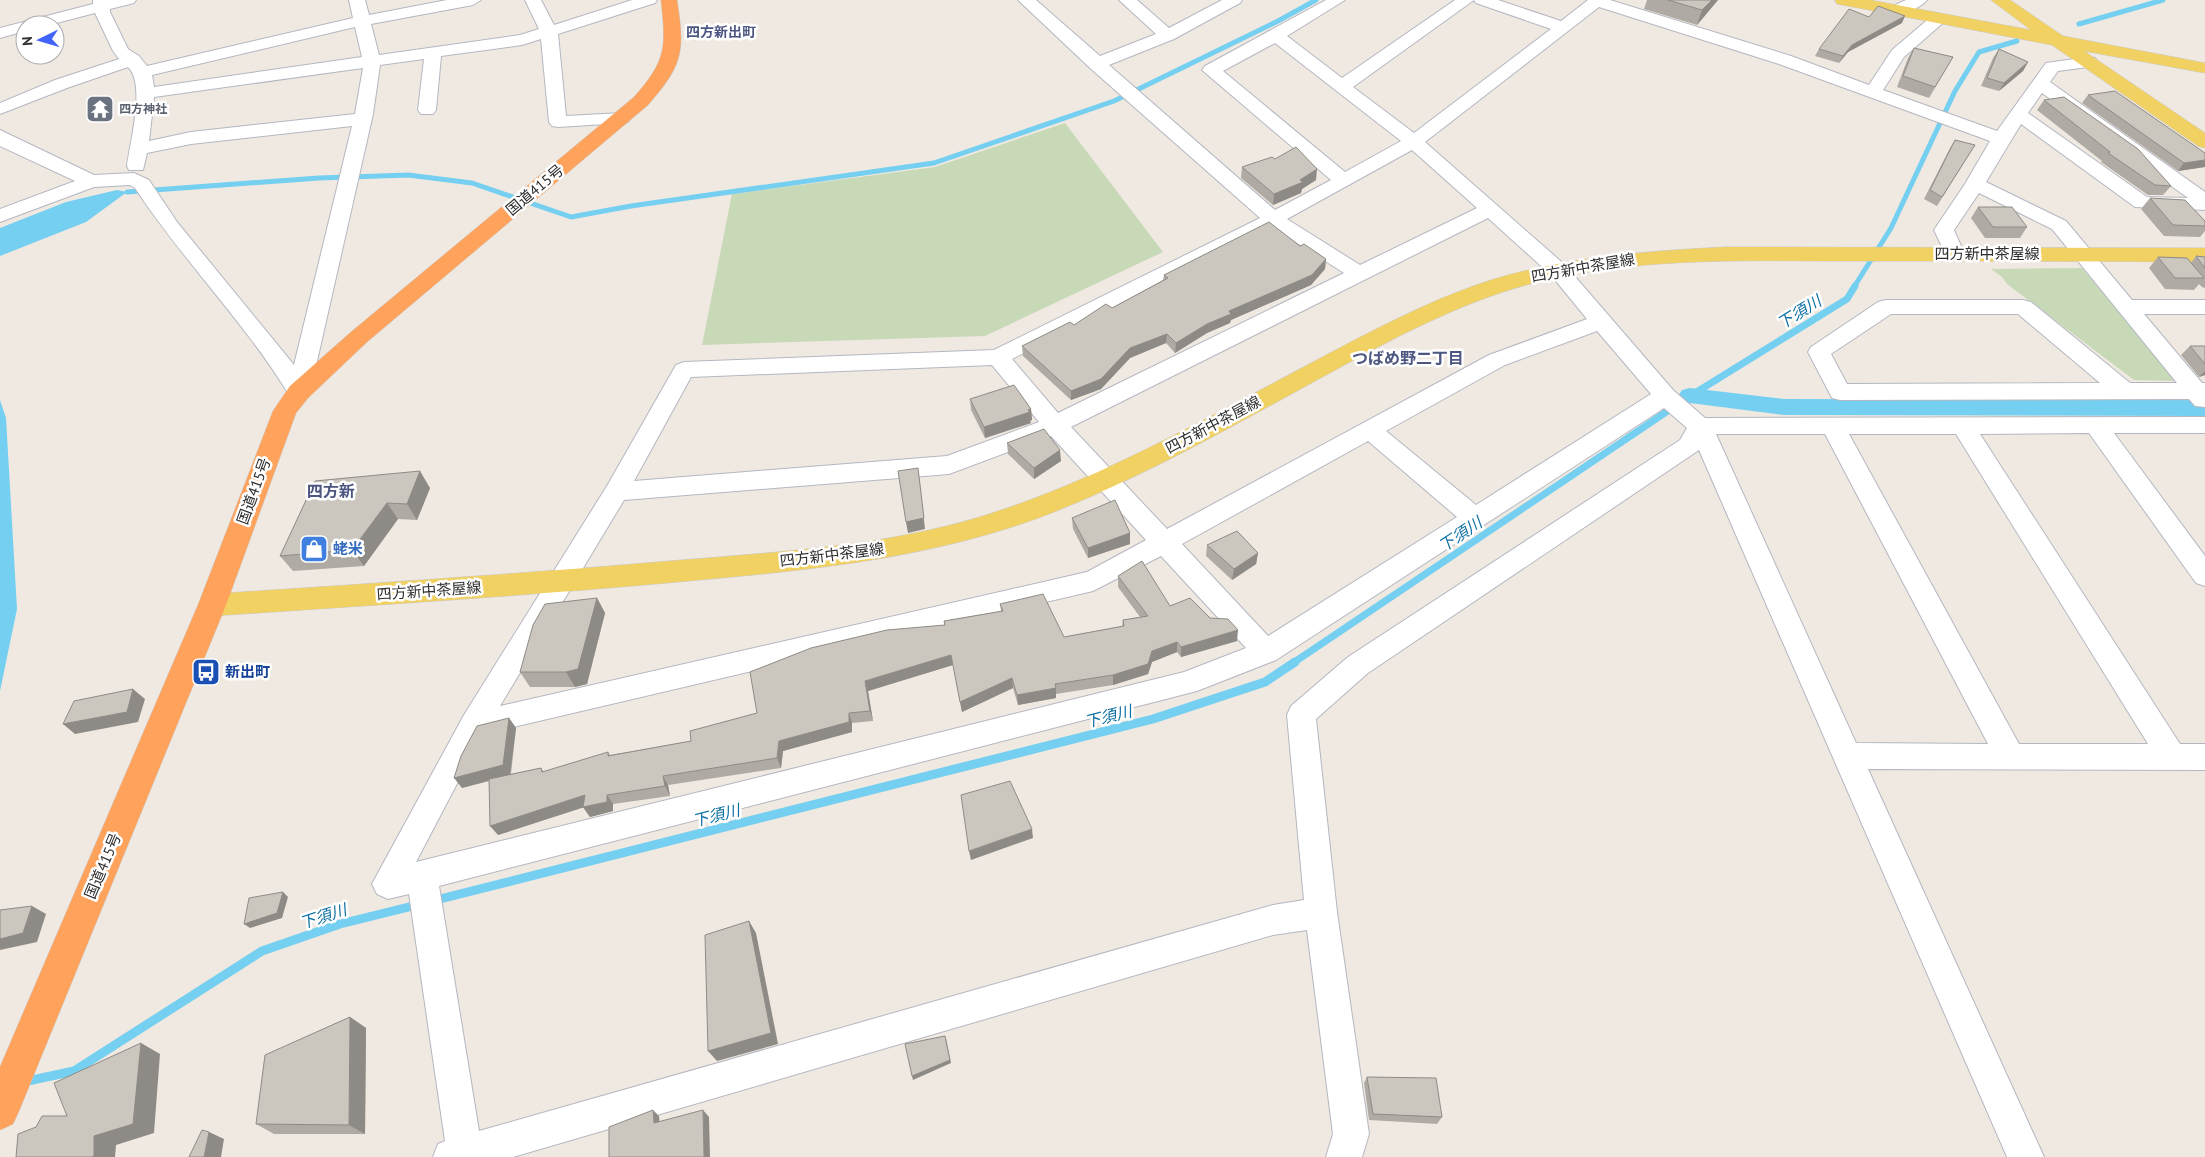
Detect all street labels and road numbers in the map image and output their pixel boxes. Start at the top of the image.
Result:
street label: 国道415号 [502,160,567,219]
street label: 四方新中茶屋線 [1934,244,2040,263]
street label: 四方新中茶屋線 [1530,249,1636,286]
street label: 四方新中茶屋線 [1162,392,1264,458]
street label: 国道415号 [233,455,274,527]
street label: 四方新中茶屋線 [779,539,885,570]
street label: 四方新中茶屋線 [376,577,482,604]
street label: 国道415号 [80,830,125,902]

